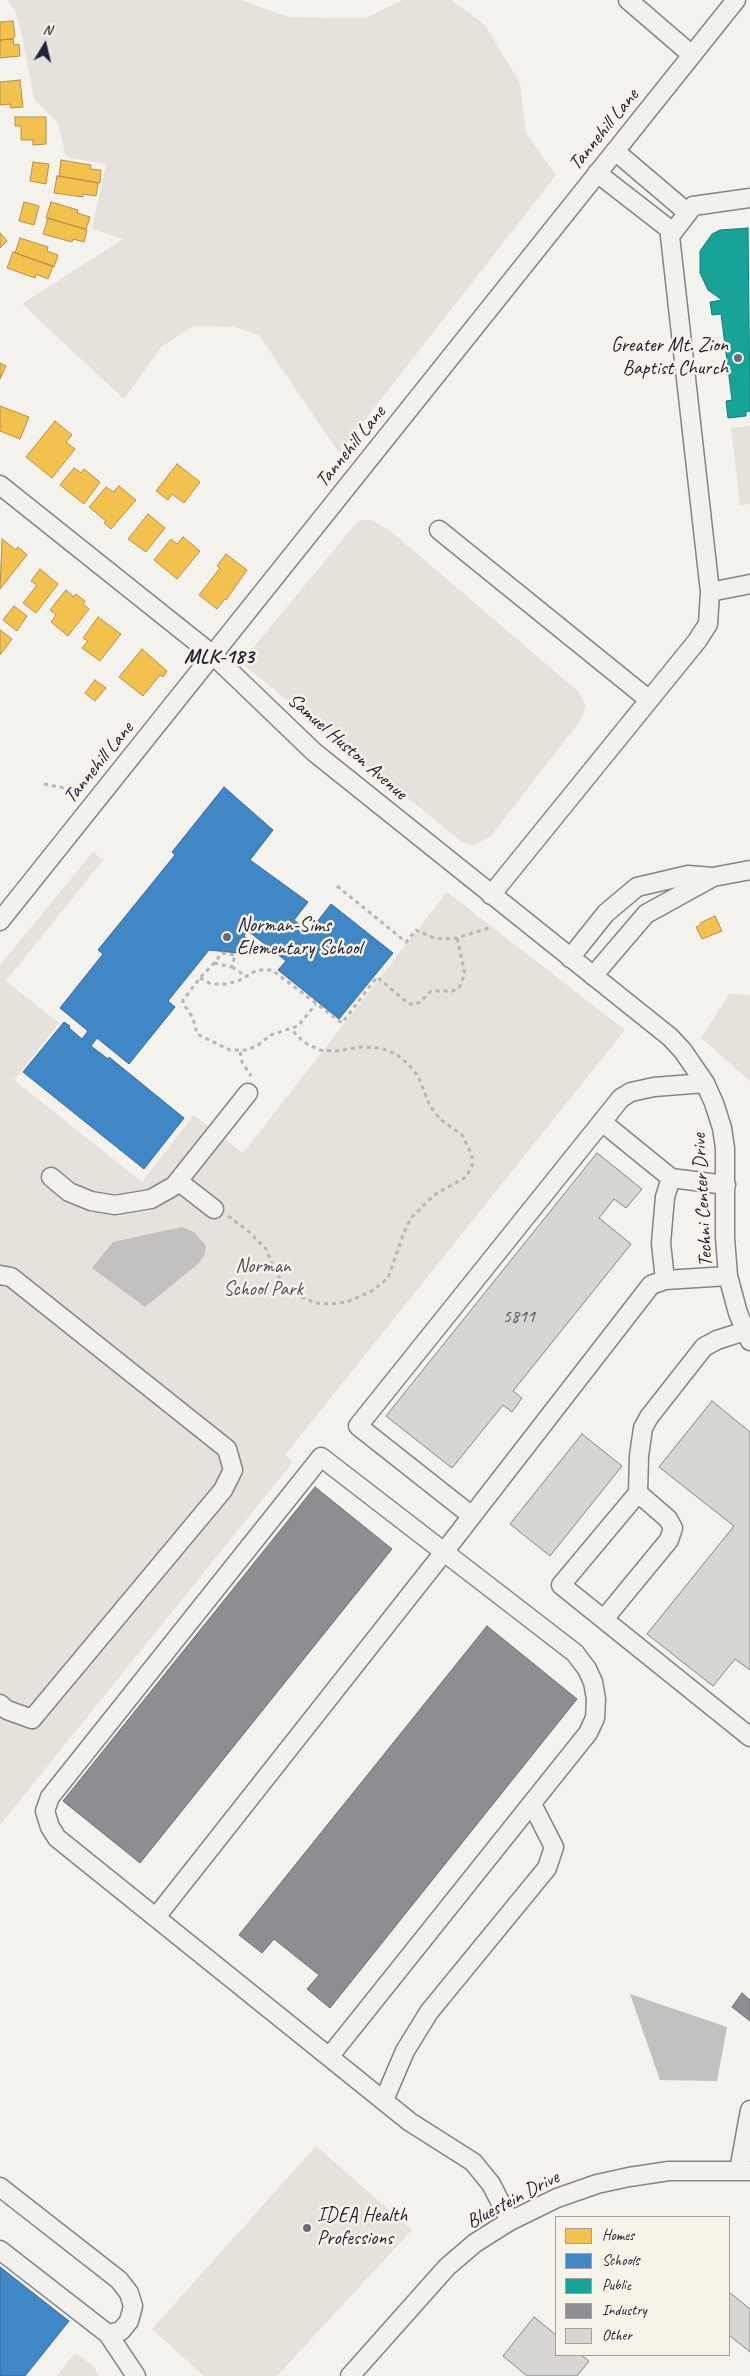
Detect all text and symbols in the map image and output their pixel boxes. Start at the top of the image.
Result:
north arrow [20,20,70,70]
text: N [42,21,53,39]
street label: Tannehill Lane [564,84,644,176]
place label: Greater Mt. Zion Baptist Church [611,334,728,381]
marker: Greater Mt. Zion Baptist Church [732,352,744,364]
street label: Tannehill Lane [311,401,391,493]
district label: MLK-183 [184,644,254,670]
street label: Samuel Huston Avenue [282,689,412,805]
street label: Tannehill Lane [59,717,139,809]
place label: Norman-Sims Elementary School [237,914,362,961]
marker: Norman-Sims Elementary School [221,931,233,943]
street label: Techni Center Drive [688,1133,718,1267]
park label: Norman School Park [223,1255,303,1302]
house number: 5811 [503,1306,535,1328]
street label: Bluestein Drive [463,2166,563,2234]
place label: IDEA Health Professions [317,2204,407,2251]
legend [555,2216,730,2356]
marker: IDEA Health Professions [301,2222,313,2234]
text: Homes [602,2226,634,2245]
text: Schools [602,2251,639,2270]
text: Public [602,2276,631,2295]
text: Industry [602,2301,647,2320]
text: Other [602,2326,632,2345]

